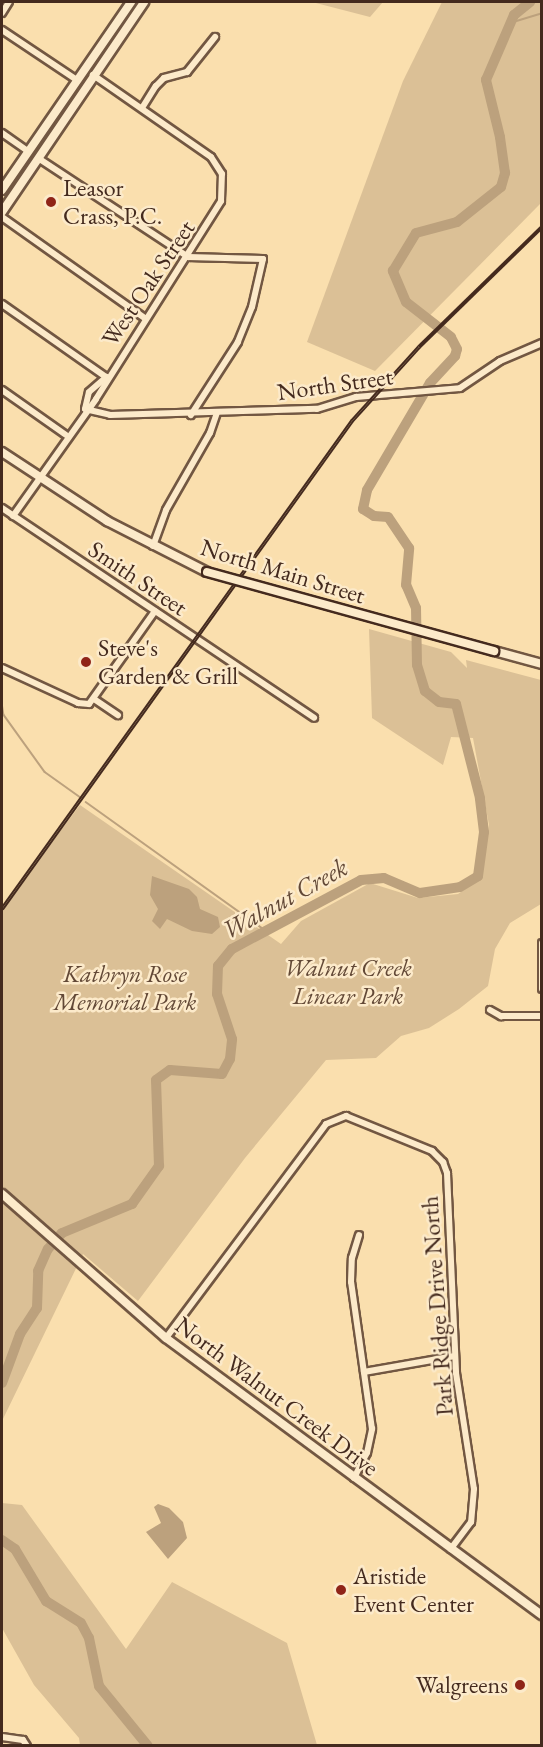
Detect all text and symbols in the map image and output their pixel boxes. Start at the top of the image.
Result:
place label: Leasor Crass, P.C. [63,174,162,230]
marker: Leasor Crass, P.C. [44,195,58,209]
street label: West Oak Street [95,215,201,351]
street label: North Street [275,362,395,406]
street label: North Main Street [197,532,369,610]
street label: Smith Street [83,534,193,622]
place label: Steve's Garden & Grill [98,634,238,690]
marker: Steve's Garden & Grill [79,655,93,669]
water label: Walnut Creek [217,852,353,946]
park label: Walnut Creek Linear Park [284,954,412,1010]
park label: Kathryn Rose Memorial Park [54,960,196,1016]
street label: Park Ridge Drive North [415,1195,459,1417]
street label: North Walnut Creek Drive [170,1310,384,1482]
place label: Aristide Event Center [353,1562,474,1618]
marker: Aristide Event Center [334,1583,348,1597]
place label: Walgreens [416,1671,508,1699]
marker: Walgreens [513,1678,527,1692]

